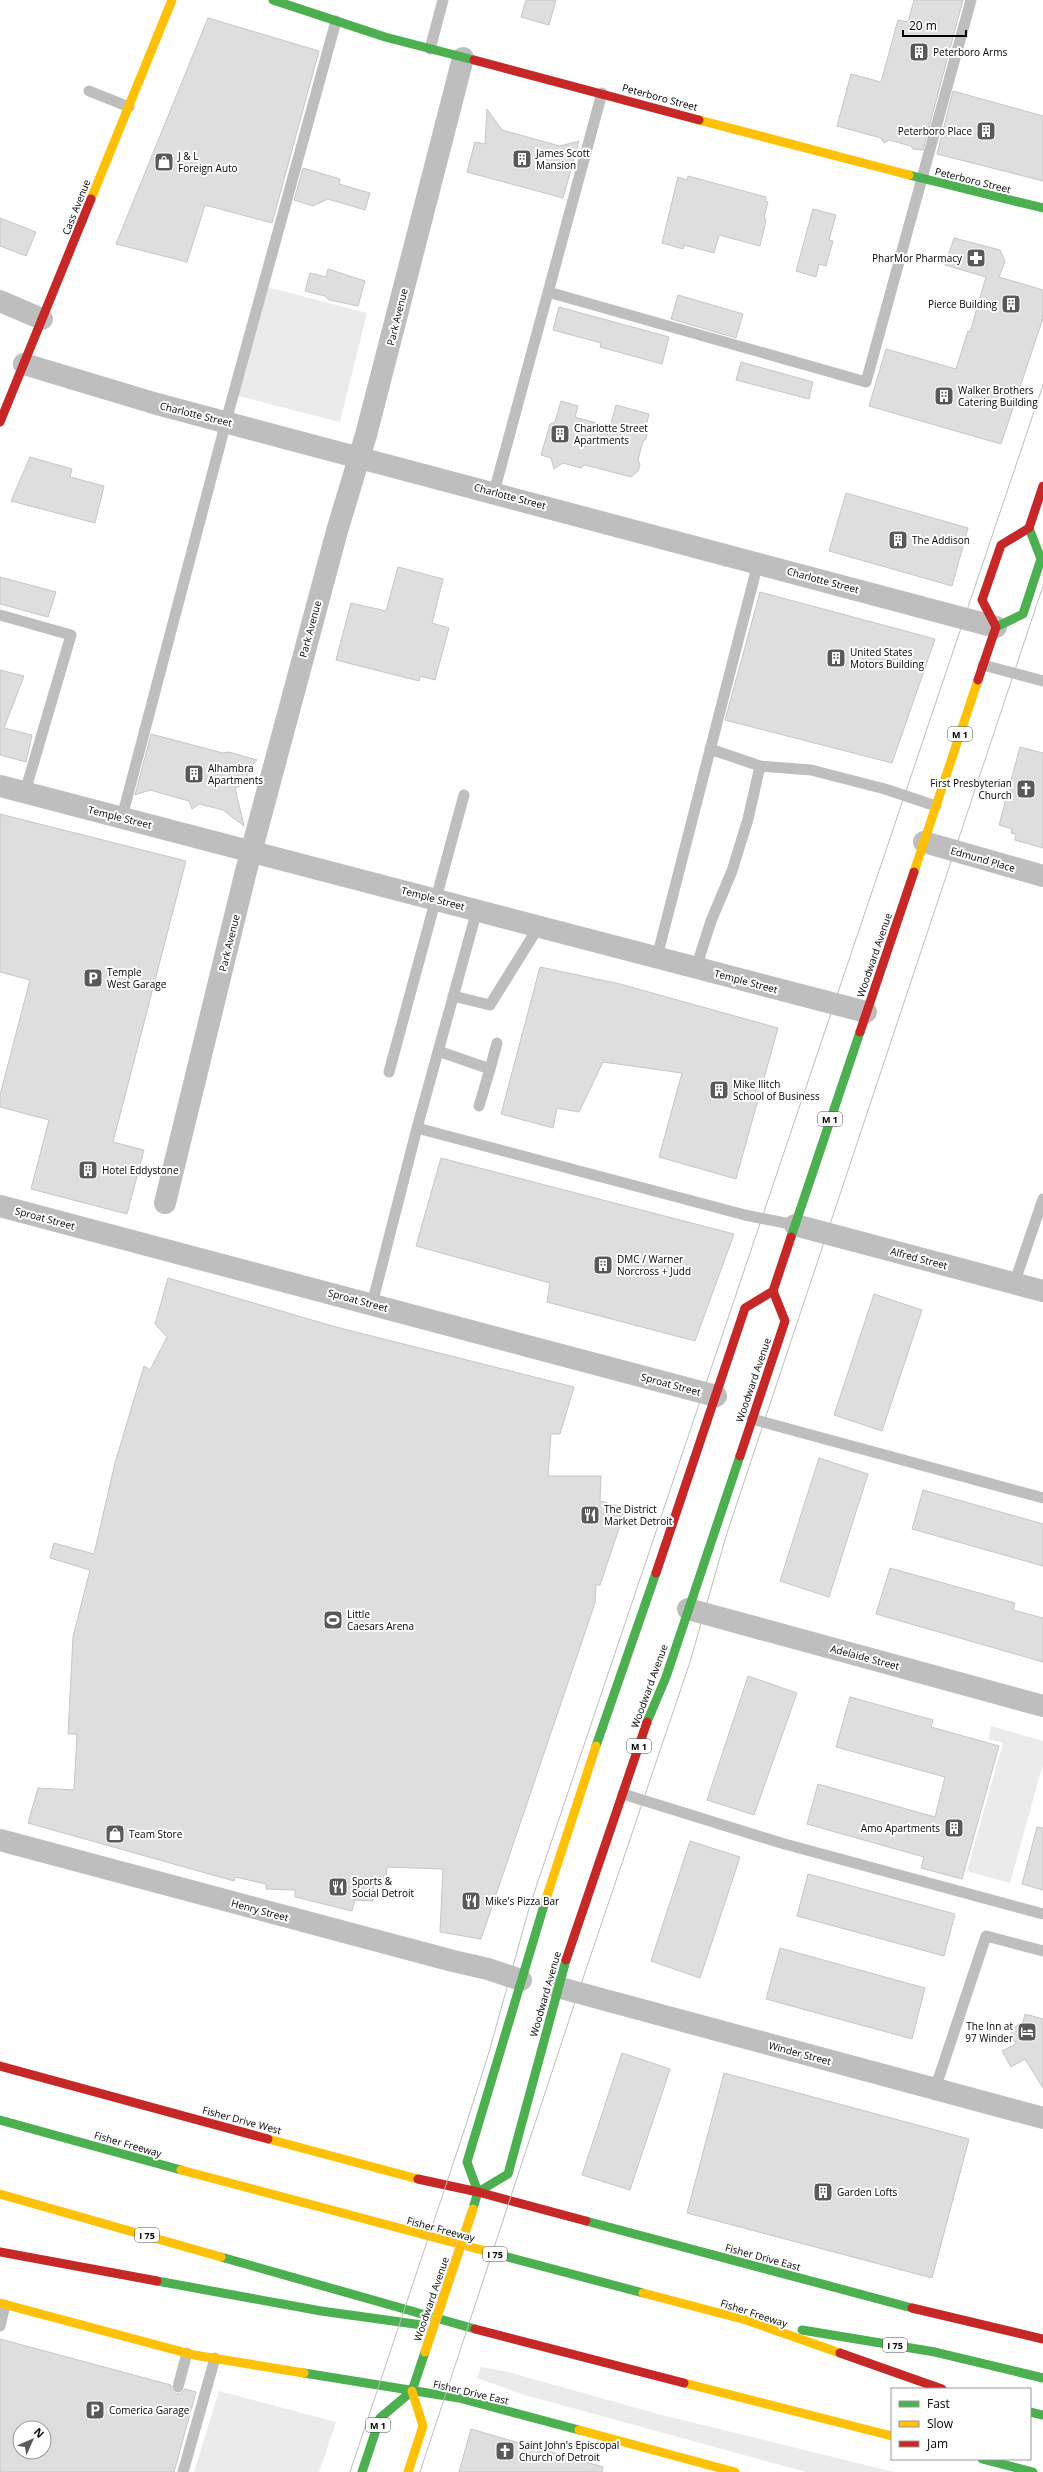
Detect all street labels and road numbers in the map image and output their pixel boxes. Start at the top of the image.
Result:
street label: Peterboro Street [621,80,700,114]
street label: Peterboro Street [934,164,1013,196]
street label: Cass Avenue [58,177,94,237]
street label: Park Avenue [383,287,411,347]
street label: Charlotte Street [158,398,234,430]
street label: Charlotte Street [473,480,548,512]
street label: Charlotte Street [786,564,861,596]
street label: Park Avenue [296,599,324,659]
road number: M 1 [948,727,972,741]
street label: Temple Street [87,802,154,832]
street label: Edmund Place [949,843,1017,875]
street label: Temple Street [400,883,467,913]
street label: Woodward Avenue [853,911,895,999]
street label: Park Avenue [215,913,243,973]
street label: Temple Street [713,966,780,996]
road number: M 1 [818,1112,842,1126]
street label: Sproat Street [14,1203,77,1233]
street label: Alfred Street [889,1244,950,1272]
street label: Sproat Street [327,1285,390,1315]
street label: Woodward Avenue [732,1336,774,1424]
street label: Sproat Street [640,1369,703,1399]
street label: Adelaide Street [829,1641,901,1673]
street label: Woodward Avenue [627,1642,671,1730]
road number: M 1 [627,1739,651,1753]
street label: Henry Street [230,1896,291,1924]
street label: Woodward Avenue [526,1949,564,2038]
street label: Winder Street [767,2038,833,2068]
street label: Fisher Drive West [201,2103,283,2137]
street label: Fisher Freeway [93,2128,164,2161]
street label: Fisher Freeway [406,2213,477,2245]
road number: I 75 [135,2228,159,2242]
street label: Fisher Drive East [724,2240,803,2274]
road number: I 75 [483,2247,507,2261]
street label: Woodward Avenue [410,2255,452,2343]
street label: Fisher Freeway [719,2296,790,2331]
road number: I 75 [883,2338,907,2352]
street label: Fisher Drive East [432,2376,511,2408]
road number: M 1 [366,2418,390,2432]

